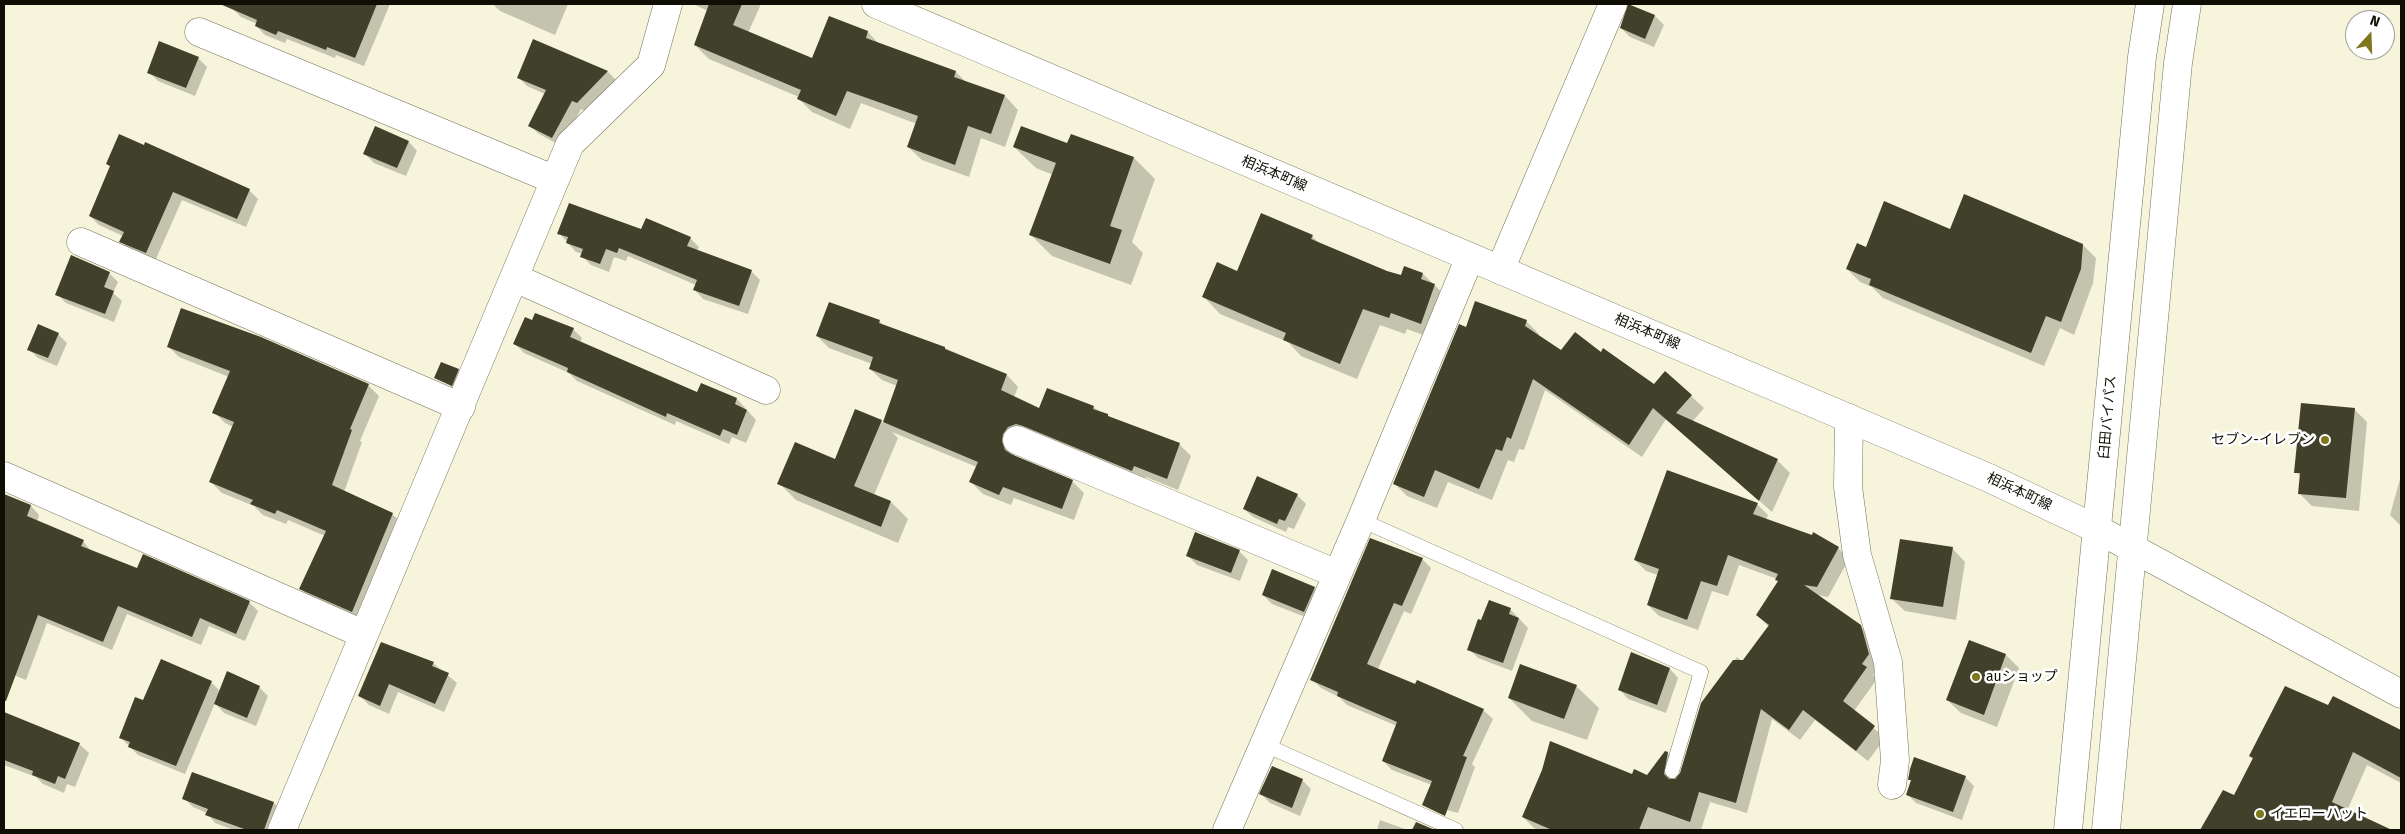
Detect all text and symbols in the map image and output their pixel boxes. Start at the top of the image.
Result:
north arrow [2345,10,2395,60]
text: N [2368,12,2382,31]
street label: 相浜本町線 [1239,153,1309,195]
street label: 相浜本町線 [1612,311,1682,353]
street label: 臼田バイパス [2096,374,2120,460]
place label: セブン-イレブン [2211,432,2315,448]
marker: セブン-イレブン [2319,434,2331,446]
street label: 相浜本町線 [1984,470,2054,514]
place label: auショップ [1986,669,2058,685]
marker: auショップ [1970,671,1982,683]
place label: イエローハット [2270,806,2368,822]
marker: イエローハット [2254,808,2266,820]

